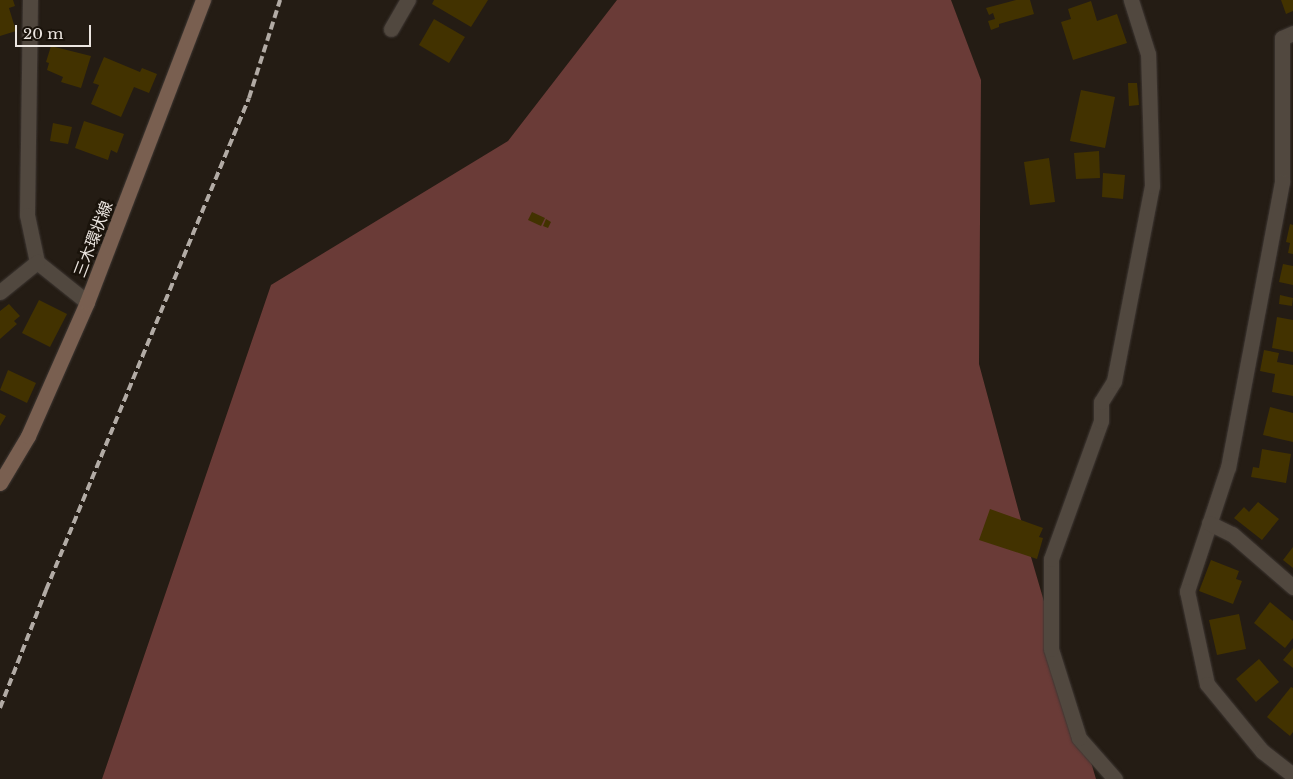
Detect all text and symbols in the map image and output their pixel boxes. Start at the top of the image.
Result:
scale bar [18,15,94,47]
text: 20 m [23,24,63,43]
street label: 三木環状線 [70,198,116,280]

